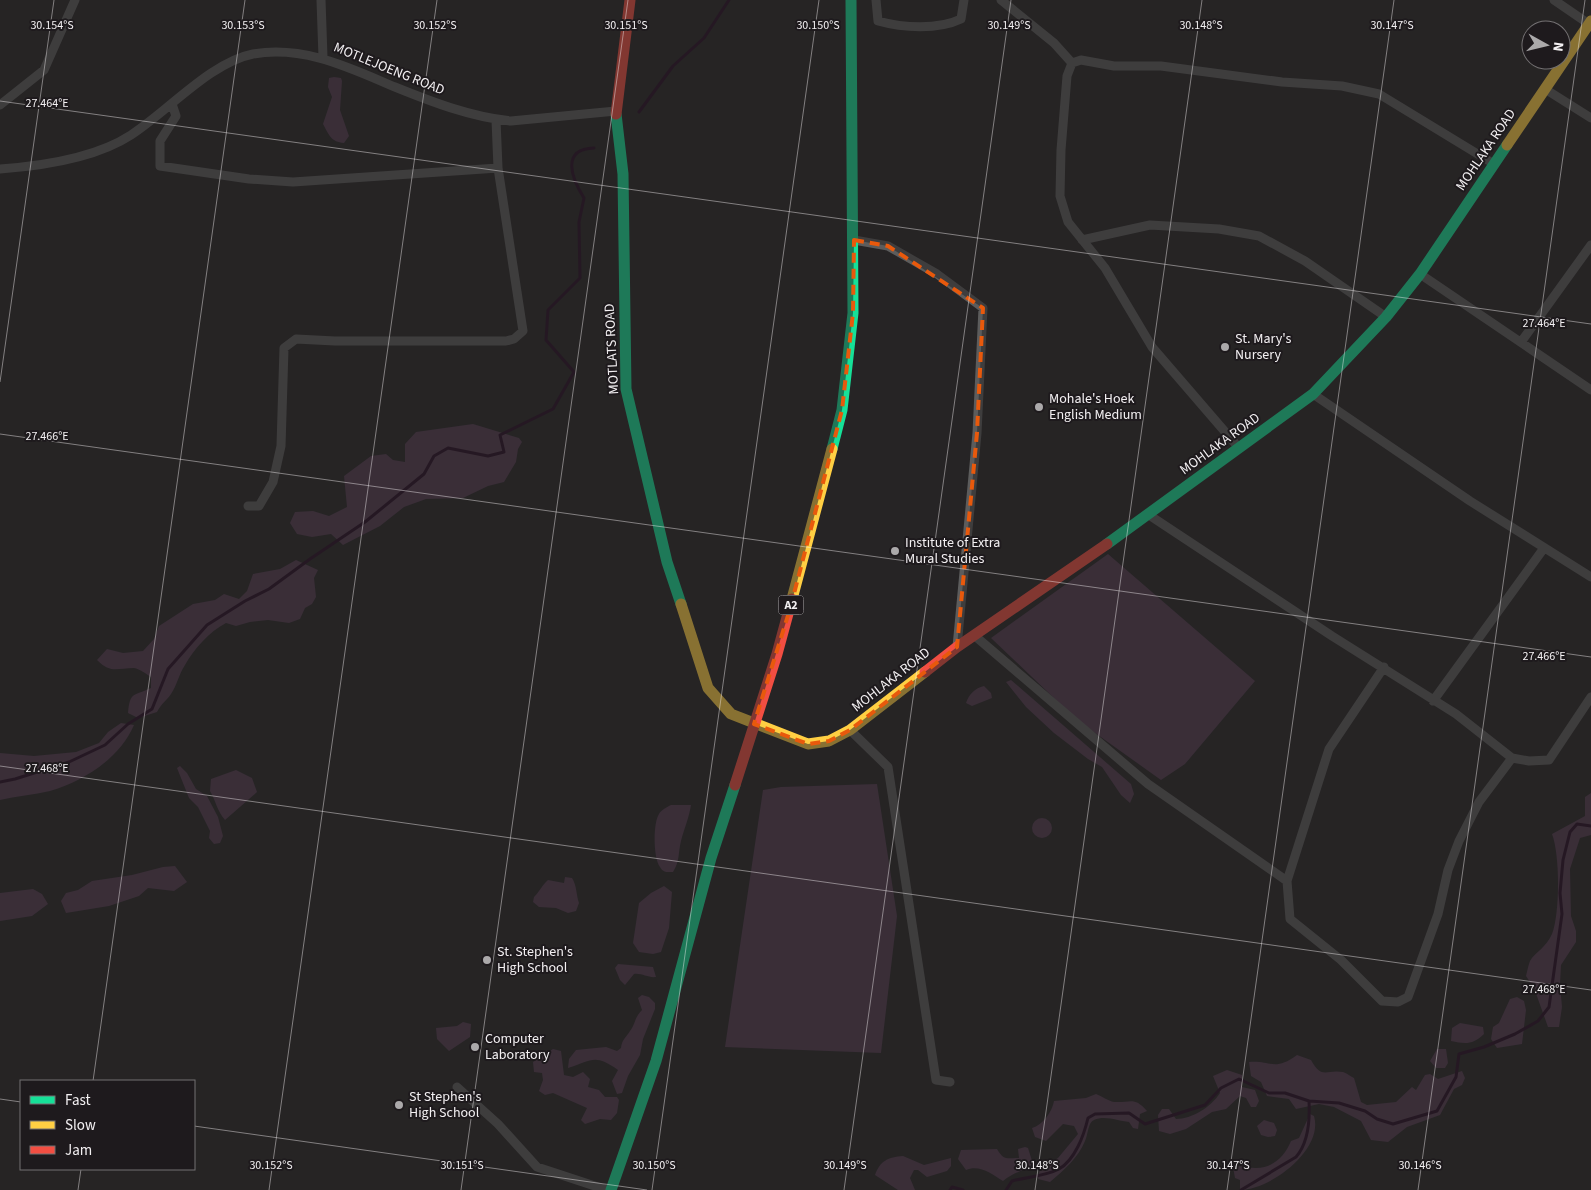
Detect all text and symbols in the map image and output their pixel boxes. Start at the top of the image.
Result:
text: 30.154°S [30,17,74,34]
text: 30.153°S [221,17,265,34]
text: 30.152°S [413,17,457,34]
text: 30.151°S [604,17,648,34]
text: 30.150°S [796,17,840,34]
text: 30.149°S [987,17,1031,34]
text: 30.148°S [1179,17,1223,34]
text: 30.147°S [1370,17,1414,34]
north arrow [1521,20,1571,70]
street label: MOTLEJOENG ROAD [331,38,447,100]
text: N [1547,41,1568,53]
text: 27.464°E [25,95,69,112]
street label: MOHLAKA ROAD [1451,105,1521,195]
street label: MOTLATS ROAD [600,303,624,395]
text: 27.464°E [1522,315,1566,332]
place label: St. Mary's Nursery [1235,329,1291,365]
marker: St. Mary's Nursery [1219,341,1231,353]
place label: Mohale's Hoek English Medium [1049,389,1142,425]
marker: Mohale's Hoek English Medium [1033,401,1045,413]
street label: MOHLAKA ROAD [1176,408,1264,480]
text: 27.466°E [25,428,69,445]
place label: Institute of Extra Mural Studies [905,533,1000,569]
marker: Institute of Extra Mural Studies [889,545,901,557]
road number: A2 [778,596,804,614]
street label: MOHLAKA ROAD [848,643,934,717]
text: 27.466°E [1522,648,1566,665]
text: 27.468°E [25,760,69,777]
place label: St. Stephen's High School [497,942,573,978]
marker: St. Stephen's High School [481,954,493,966]
text: 27.468°E [1522,981,1566,998]
place label: Computer Laboratory [485,1029,550,1065]
marker: Computer Laboratory [469,1041,481,1053]
legend [20,1080,195,1170]
place label: St Stephen's High School [409,1087,481,1123]
text: Fast [65,1090,91,1111]
marker: St Stephen's High School [393,1099,405,1111]
text: Slow [65,1115,96,1136]
text: Jam [65,1140,92,1161]
text: 30.152°S [249,1157,293,1174]
text: 30.151°S [440,1157,484,1174]
text: 30.150°S [632,1157,676,1174]
text: 30.149°S [823,1157,867,1174]
text: 30.148°S [1015,1157,1059,1174]
text: 30.147°S [1206,1157,1250,1174]
text: 30.146°S [1398,1157,1442,1174]

